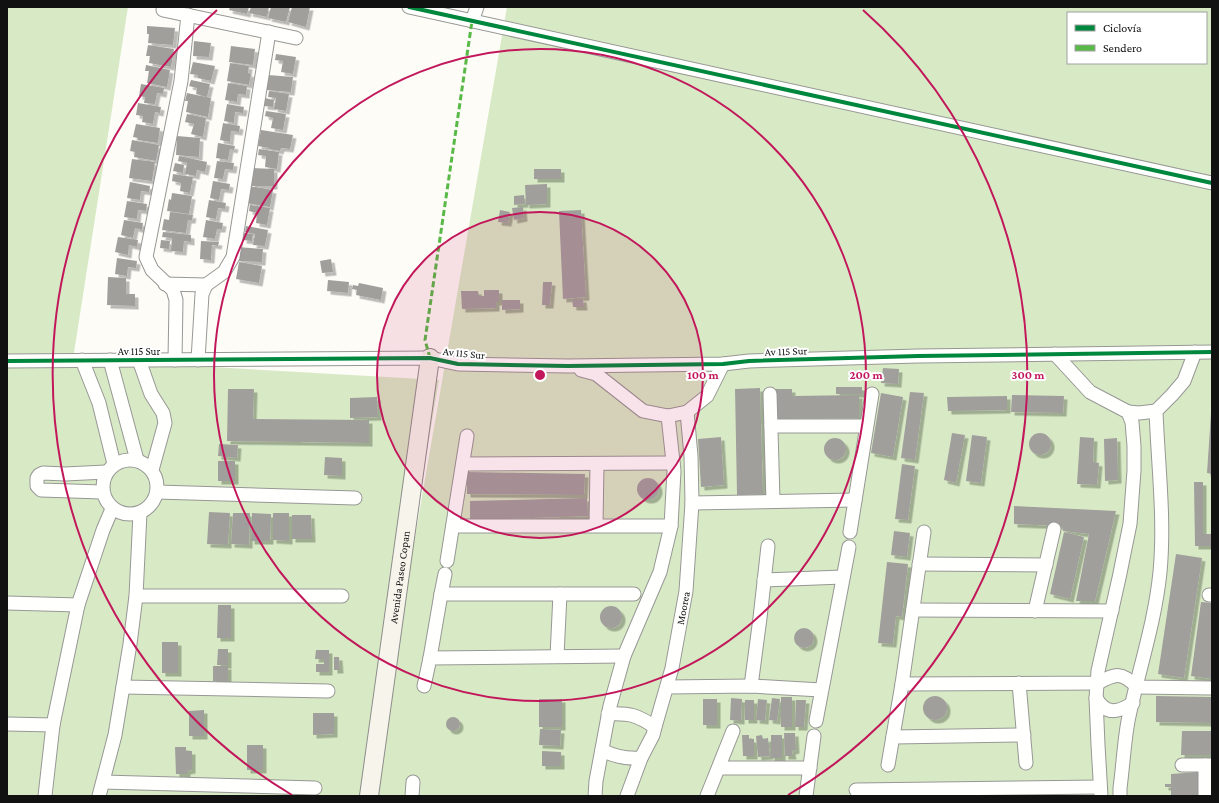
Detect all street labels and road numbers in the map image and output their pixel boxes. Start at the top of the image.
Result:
street label: Av 115 Sur [765,344,808,358]
street label: Av 115 Sur [118,345,160,357]
street label: Av 115 Sur [442,345,486,361]
street label: Avenida Paseo Copan [387,530,412,624]
street label: Moorea [674,590,692,626]

